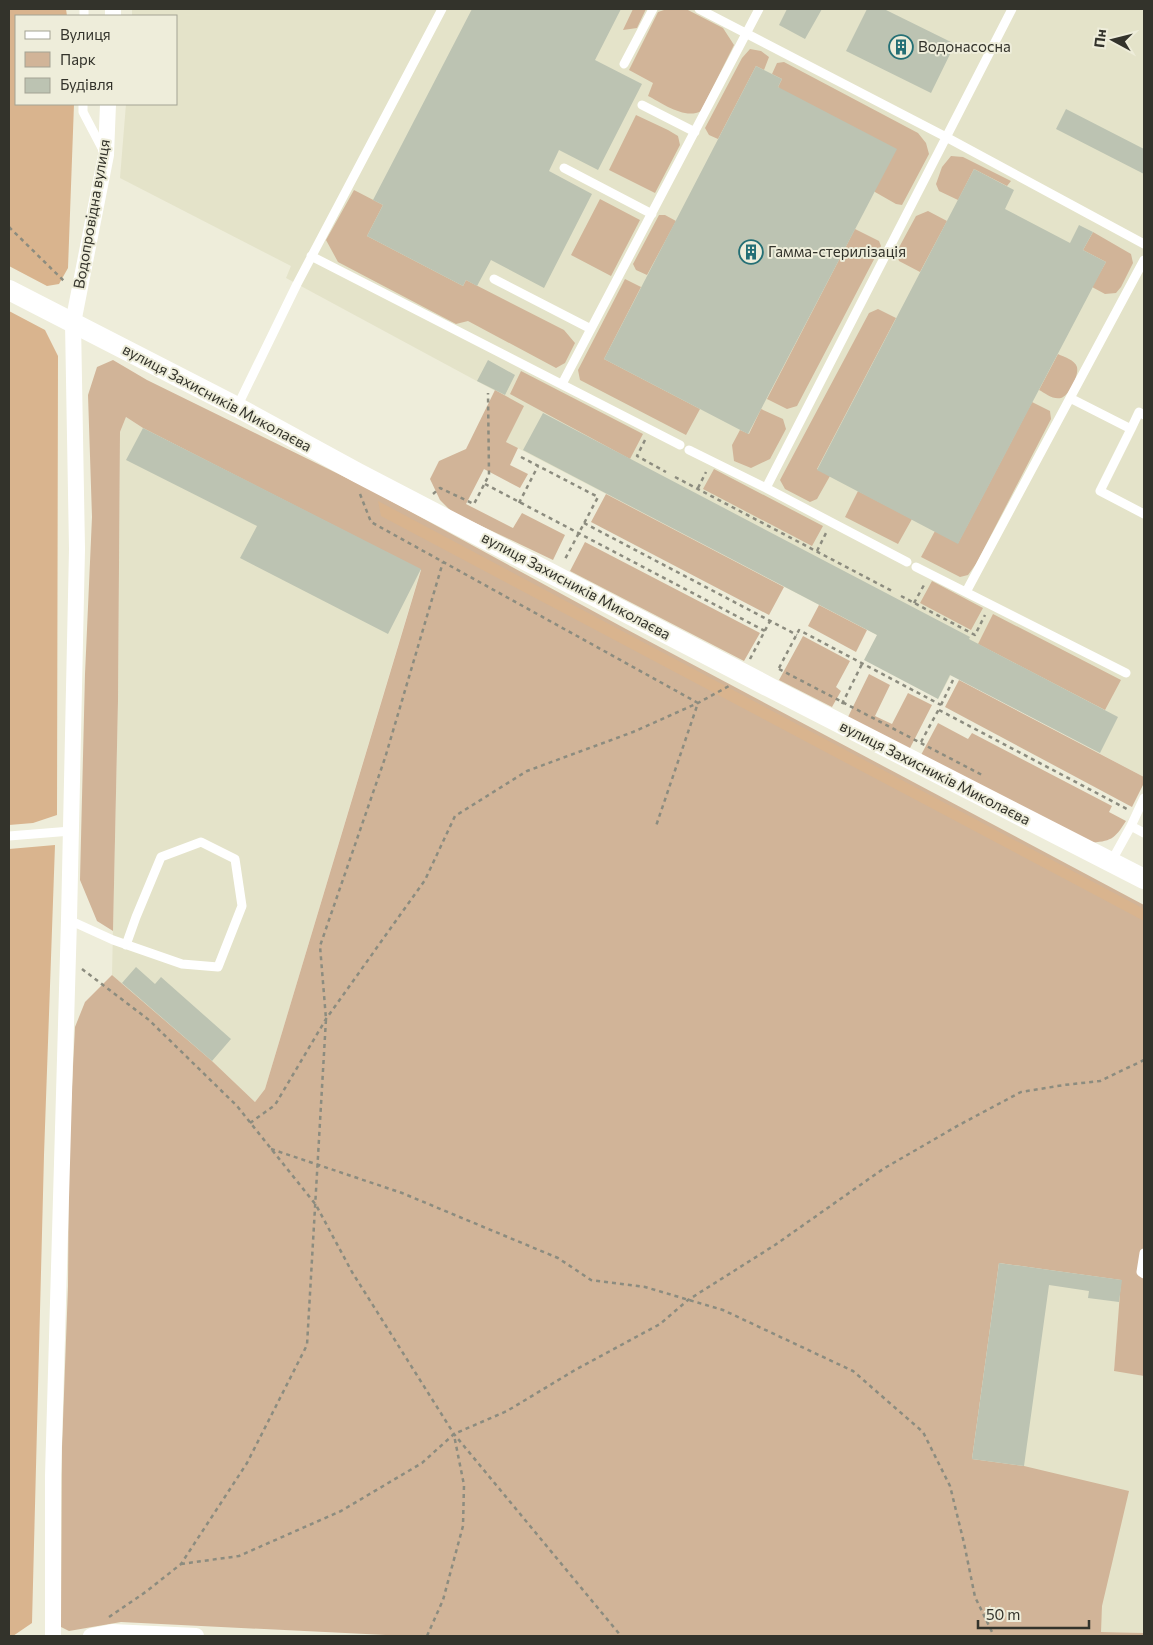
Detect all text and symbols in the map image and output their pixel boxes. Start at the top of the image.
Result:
legend [15,15,178,105]
north arrow [1088,15,1138,65]
text: Вулиця [60,25,111,43]
text: Пн [1090,28,1109,49]
building icon: Водонасосна [888,34,914,60]
place label: Водонасосна [918,37,1011,55]
text: Парк [60,50,96,68]
text: Будівля [60,75,113,93]
street label: Водопровідна вулиця [69,138,113,290]
building icon: Гамма-стерилізація [738,239,764,265]
place label: Гамма-стерилізація [768,242,906,260]
street label: вулиця Захисників Миколаєва [120,340,315,455]
street label: вулиця Захисників Миколаєва [479,528,674,643]
street label: вулиця Захисників Миколаєва [837,716,1034,828]
scale bar [978,1598,1089,1630]
text: 50 m [986,1605,1020,1623]

